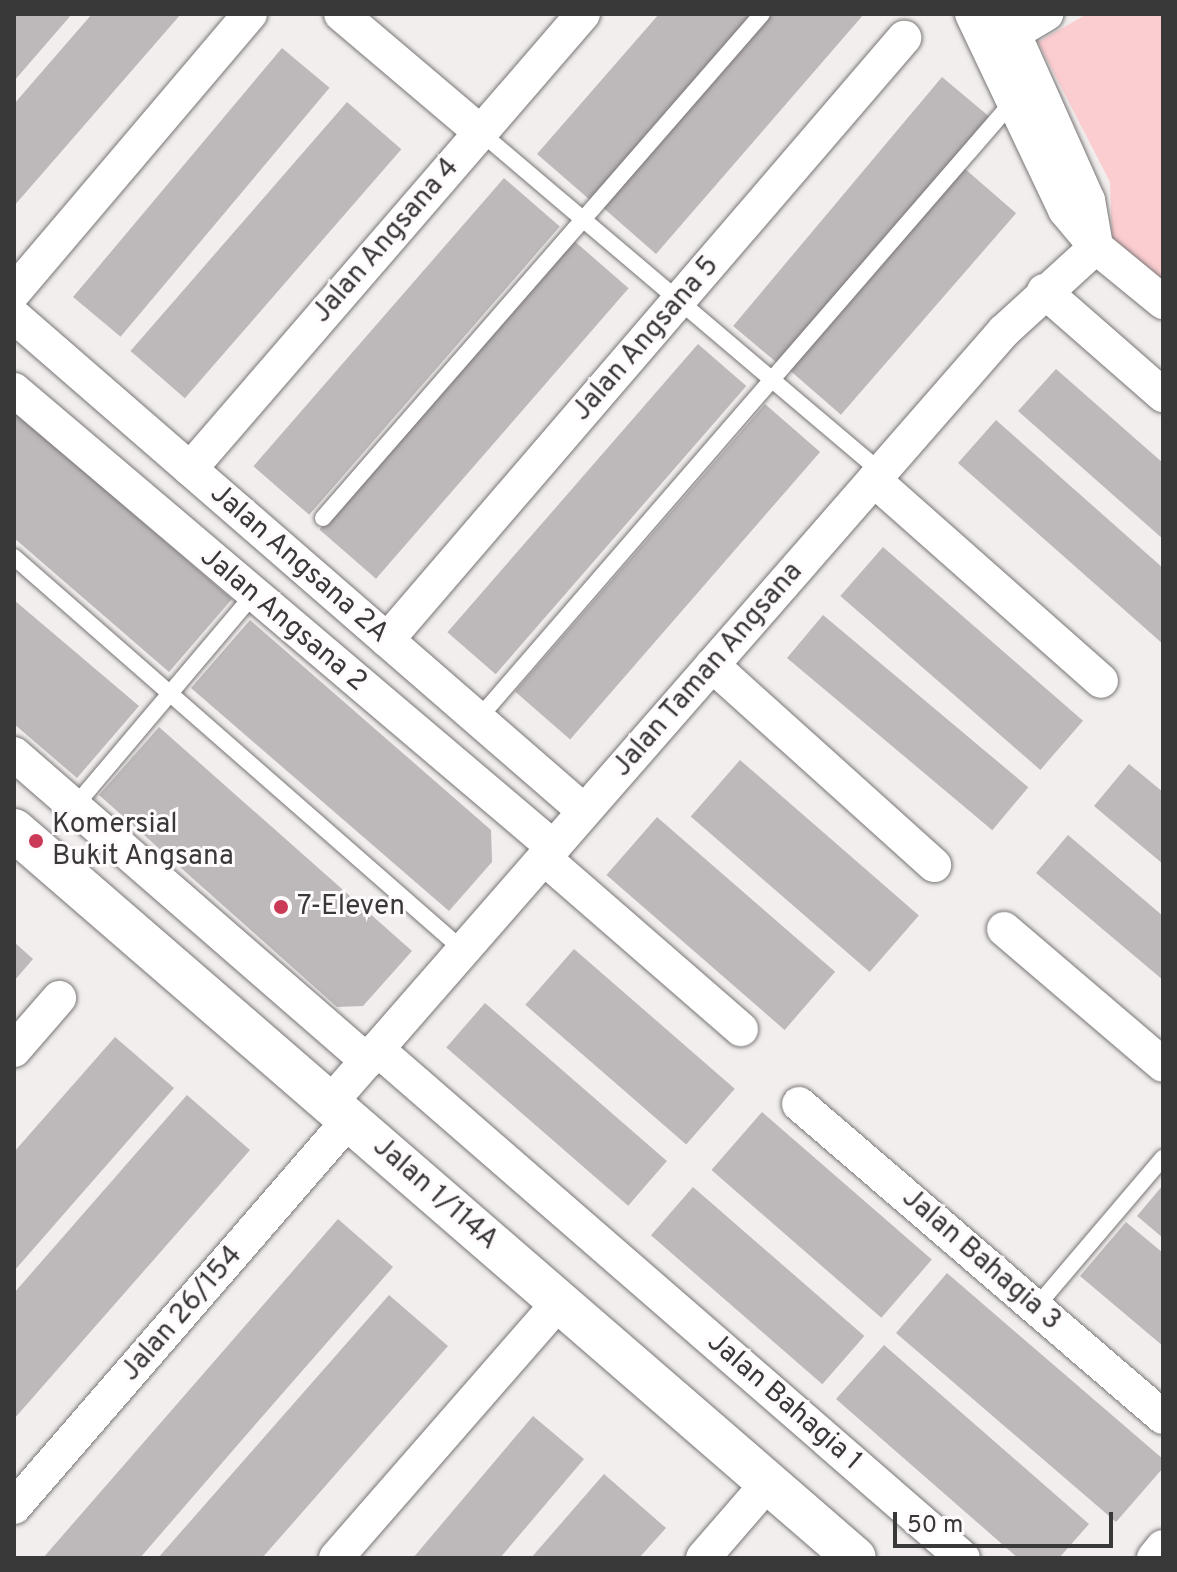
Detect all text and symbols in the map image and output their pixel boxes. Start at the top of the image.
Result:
street label: Jalan Angsana 4 [305,151,467,331]
street label: Jalan Angsana 5 [565,249,727,429]
street label: Jalan Angsana 2A [202,477,396,651]
street label: Jalan Angsana 2 [193,540,373,700]
street label: Jalan Taman Angsana [605,555,811,785]
place label: Komersial Bukit Angsana [52,808,235,874]
marker: Komersial Bukit Angsana [27,832,45,850]
place label: 7-Eleven [297,890,405,924]
marker: 7-Eleven [272,898,290,916]
street label: Jalan 1/114A [365,1130,505,1258]
street label: Jalan Bahagia 3 [894,1182,1068,1338]
street label: Jalan 26/154 [114,1240,250,1388]
street label: Jalan Bahagia 1 [700,1326,868,1478]
scale bar [897,1496,1117,1546]
text: 50 m [907,1511,963,1541]

